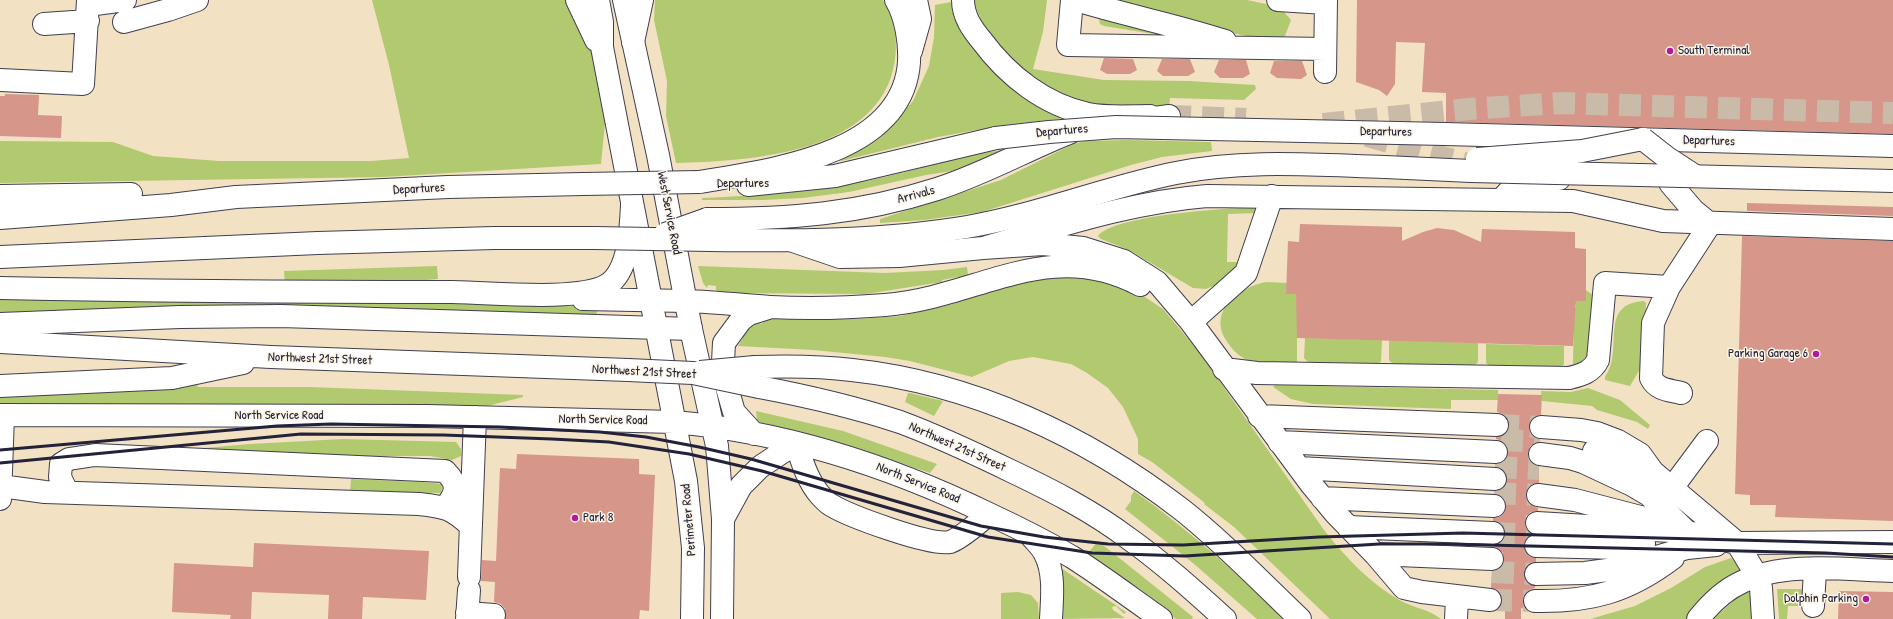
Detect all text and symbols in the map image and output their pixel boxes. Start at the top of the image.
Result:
place label: South Terminal [1678,43,1750,59]
marker: South Terminal [1665,46,1675,56]
street label: Departures [1035,121,1089,141]
street label: Departures [1360,124,1412,140]
street label: Departures [1683,132,1735,150]
street label: West Service Road [653,170,685,256]
street label: Departures [717,176,769,192]
street label: Departures [393,180,445,198]
street label: Arrivals [896,183,936,207]
place label: Parking Garage 6 [1728,346,1808,362]
street label: Northwest 21st Street [268,349,372,369]
marker: Parking Garage 6 [1811,349,1821,359]
street label: Northwest 21st Street [592,361,696,383]
street label: North Service Road [235,408,323,424]
street label: North Service Road [558,411,648,429]
street label: Northwest 21st Street [906,419,1008,475]
street label: North Service Road [874,459,962,507]
street label: Perimeter Road [678,483,700,557]
place label: Park 8 [583,510,613,526]
marker: Park 8 [570,513,580,523]
place label: Dolphin Parking [1784,591,1858,607]
marker: Dolphin Parking [1861,594,1871,604]

